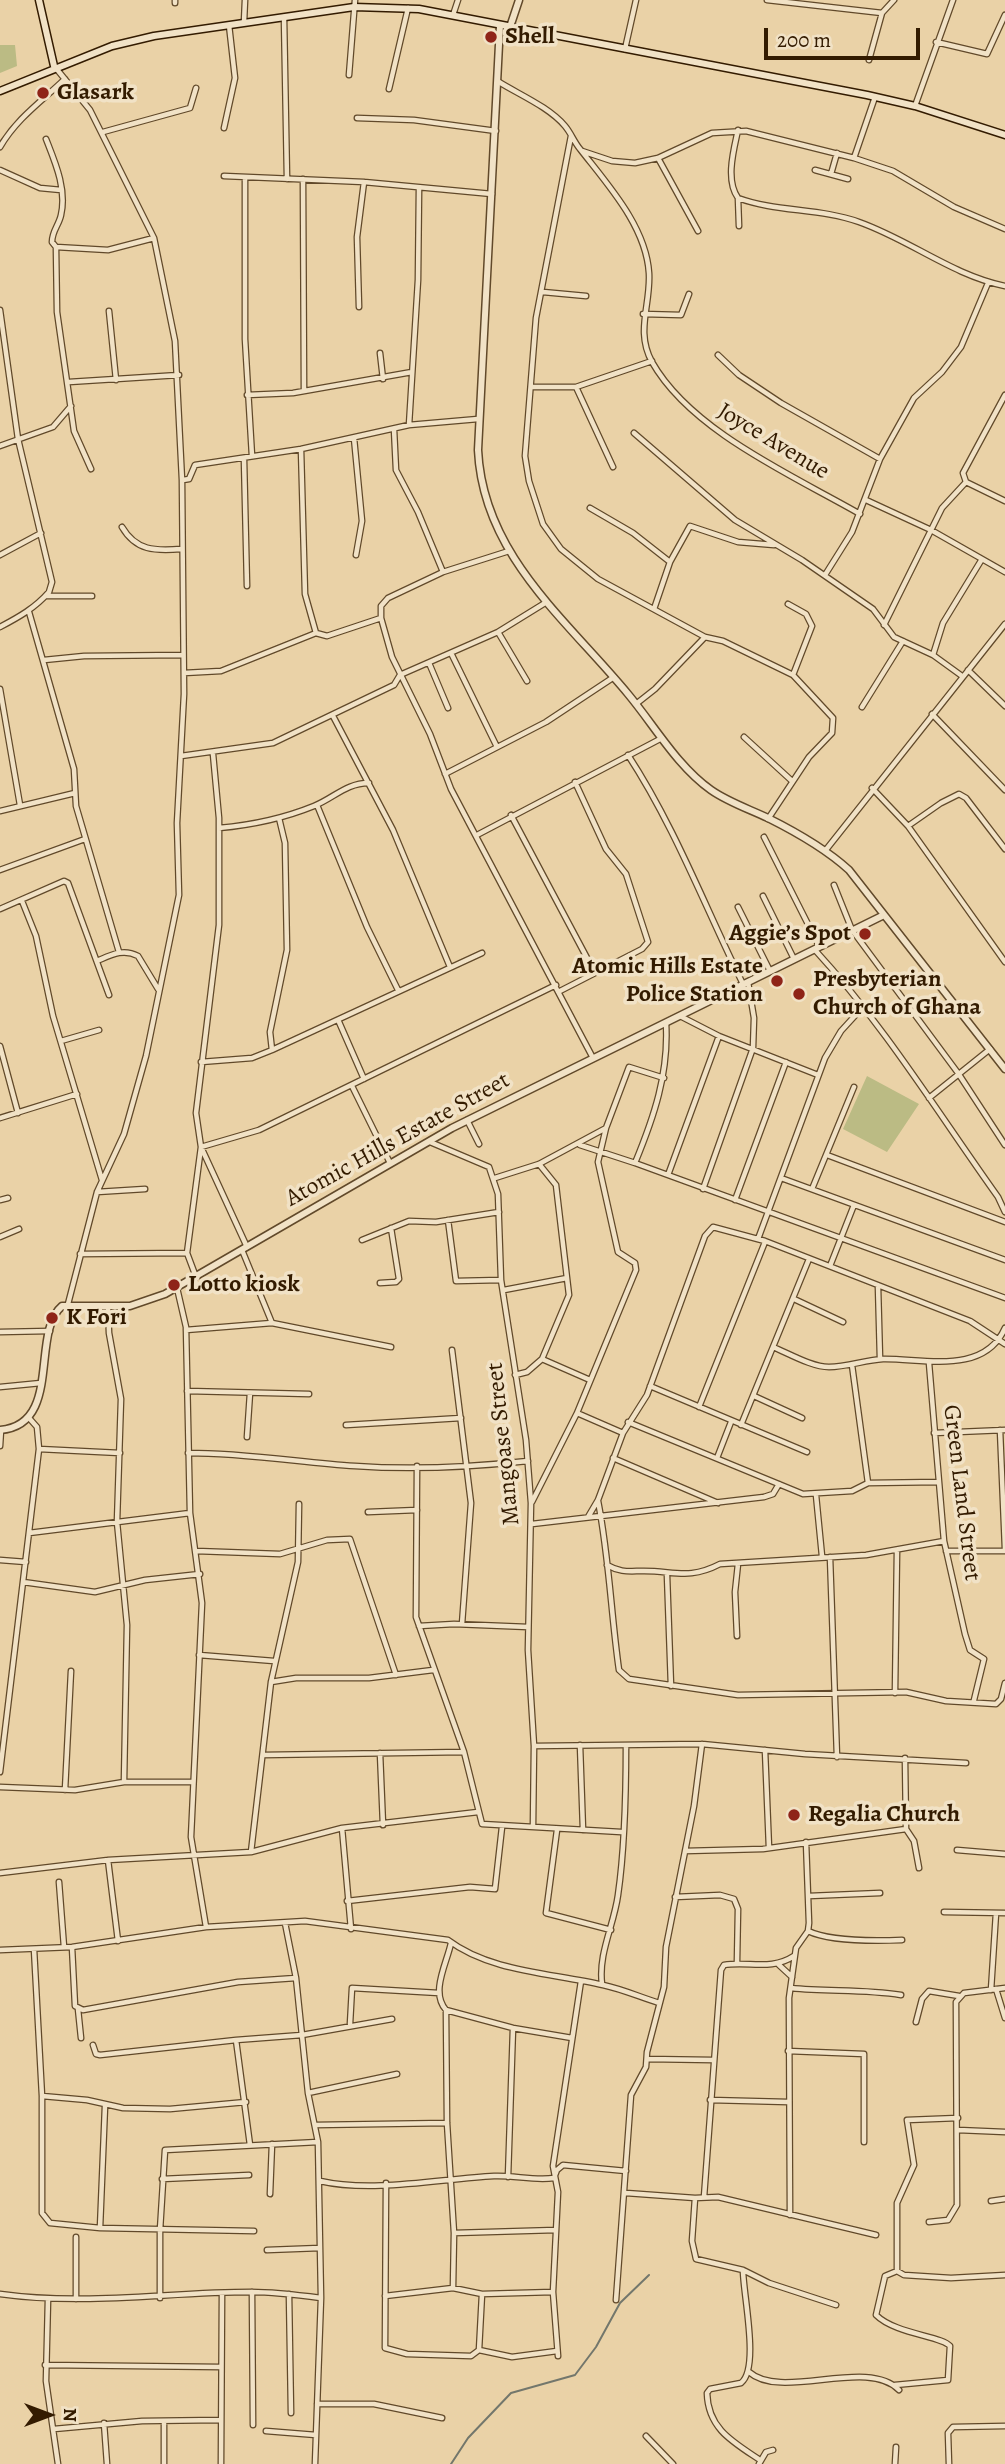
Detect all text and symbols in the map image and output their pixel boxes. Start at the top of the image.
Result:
scale bar [767,14,923,58]
place label: Shell [505,23,554,51]
text: 200 m [777,26,831,54]
marker: Shell [483,29,499,45]
place label: Glasark [57,79,134,107]
marker: Glasark [35,85,51,101]
street label: Joyce Avenue [712,397,834,487]
place label: Aggie’s Spot [729,920,851,948]
marker: Aggie’s Spot [857,926,873,942]
place label: Atomic Hills Estate Police Station [572,953,763,1009]
place label: Presbyterian Church of Ghana [813,966,981,1022]
marker: Atomic Hills Estate Police Station [769,973,785,989]
marker: Presbyterian Church of Ghana [791,986,807,1002]
street label: Atomic Hills Estate Street [281,1066,515,1214]
place label: Lotto kiosk [188,1271,300,1299]
marker: Lotto kiosk [166,1277,182,1293]
place label: K Fori [66,1304,127,1332]
marker: K Fori [44,1310,60,1326]
street label: Mangoase Street [481,1361,527,1527]
street label: Green Land Street [936,1403,986,1583]
place label: Regalia Church [808,1801,960,1829]
marker: Regalia Church [786,1807,802,1823]
north arrow [14,2380,84,2450]
text: N [57,2408,83,2422]

